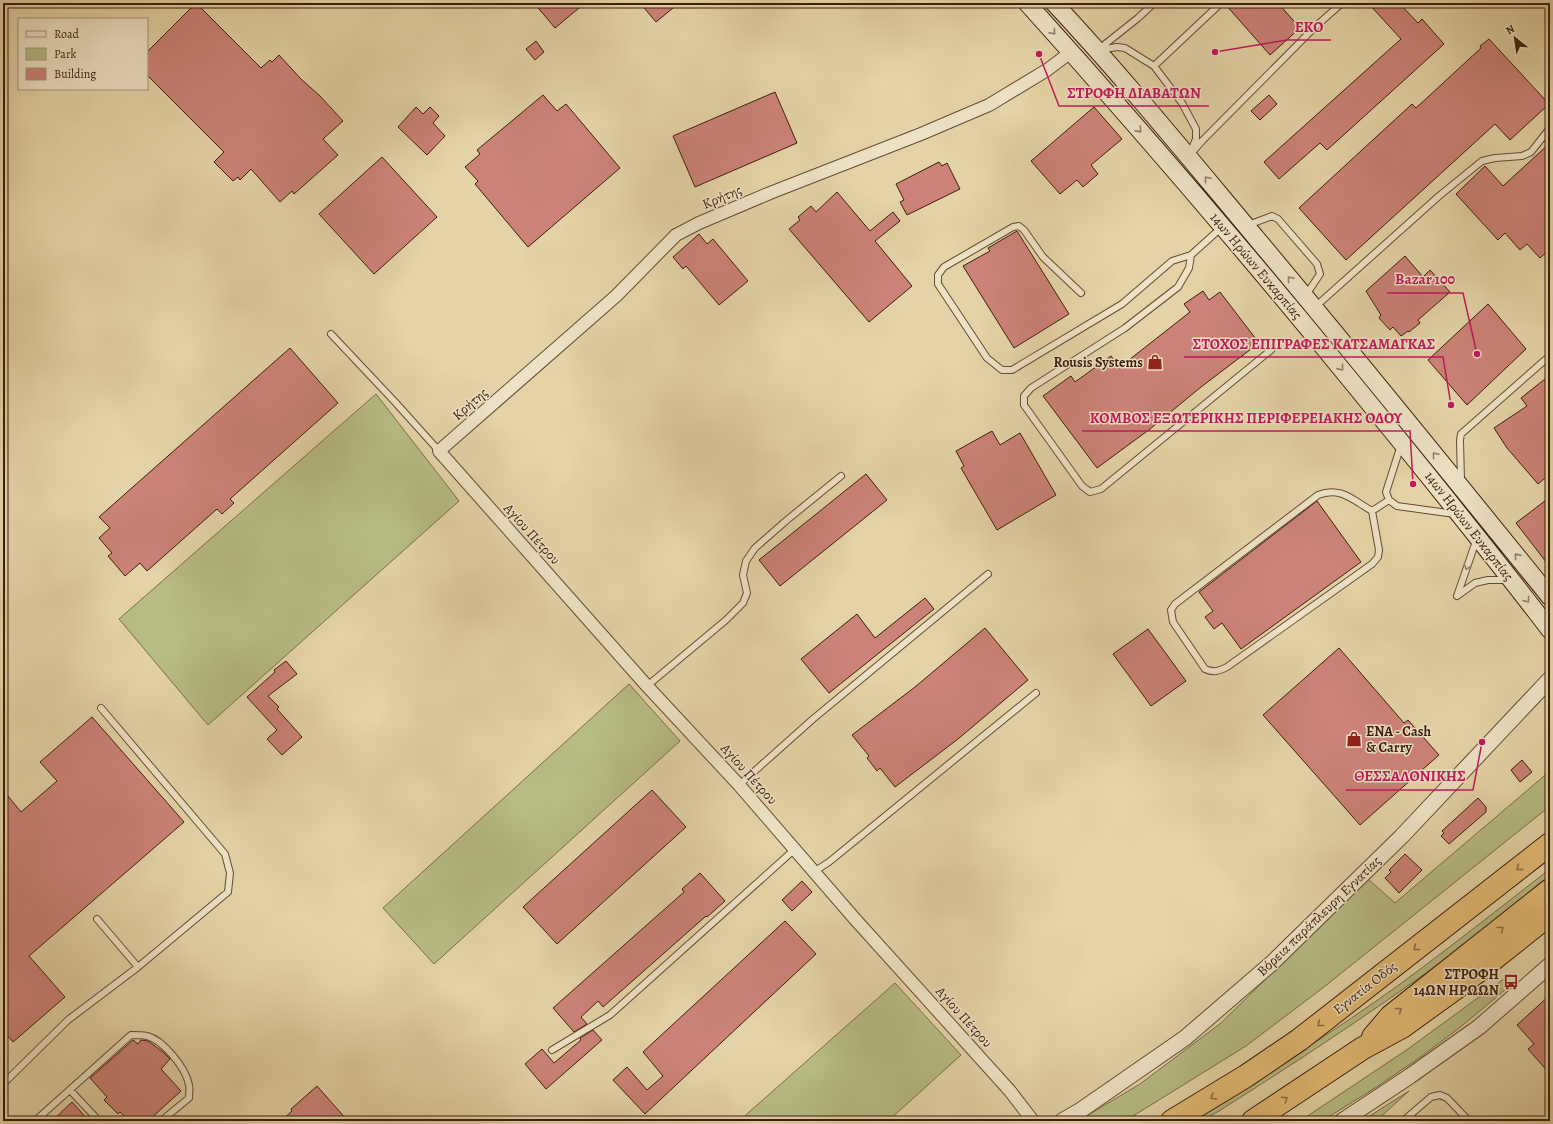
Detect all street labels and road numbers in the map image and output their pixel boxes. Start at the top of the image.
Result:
street label: Κρήτης [699,180,745,214]
street label: 14ων Ηρώων Ευκαρπίας [1206,209,1306,323]
street label: Κρήτης [448,383,492,425]
street label: 14ων Ηρώων Ευκαρπίας [1420,467,1518,585]
street label: Αγίου Πέτρου [499,499,565,569]
street label: Αγίου Πέτρου [716,739,782,809]
street label: Βόρεια παράπλευρη Εγνατίας [1253,852,1385,980]
street label: Εγνατία Οδός [1329,957,1401,1019]
street label: Αγίου Πέτρου [931,982,997,1052]

